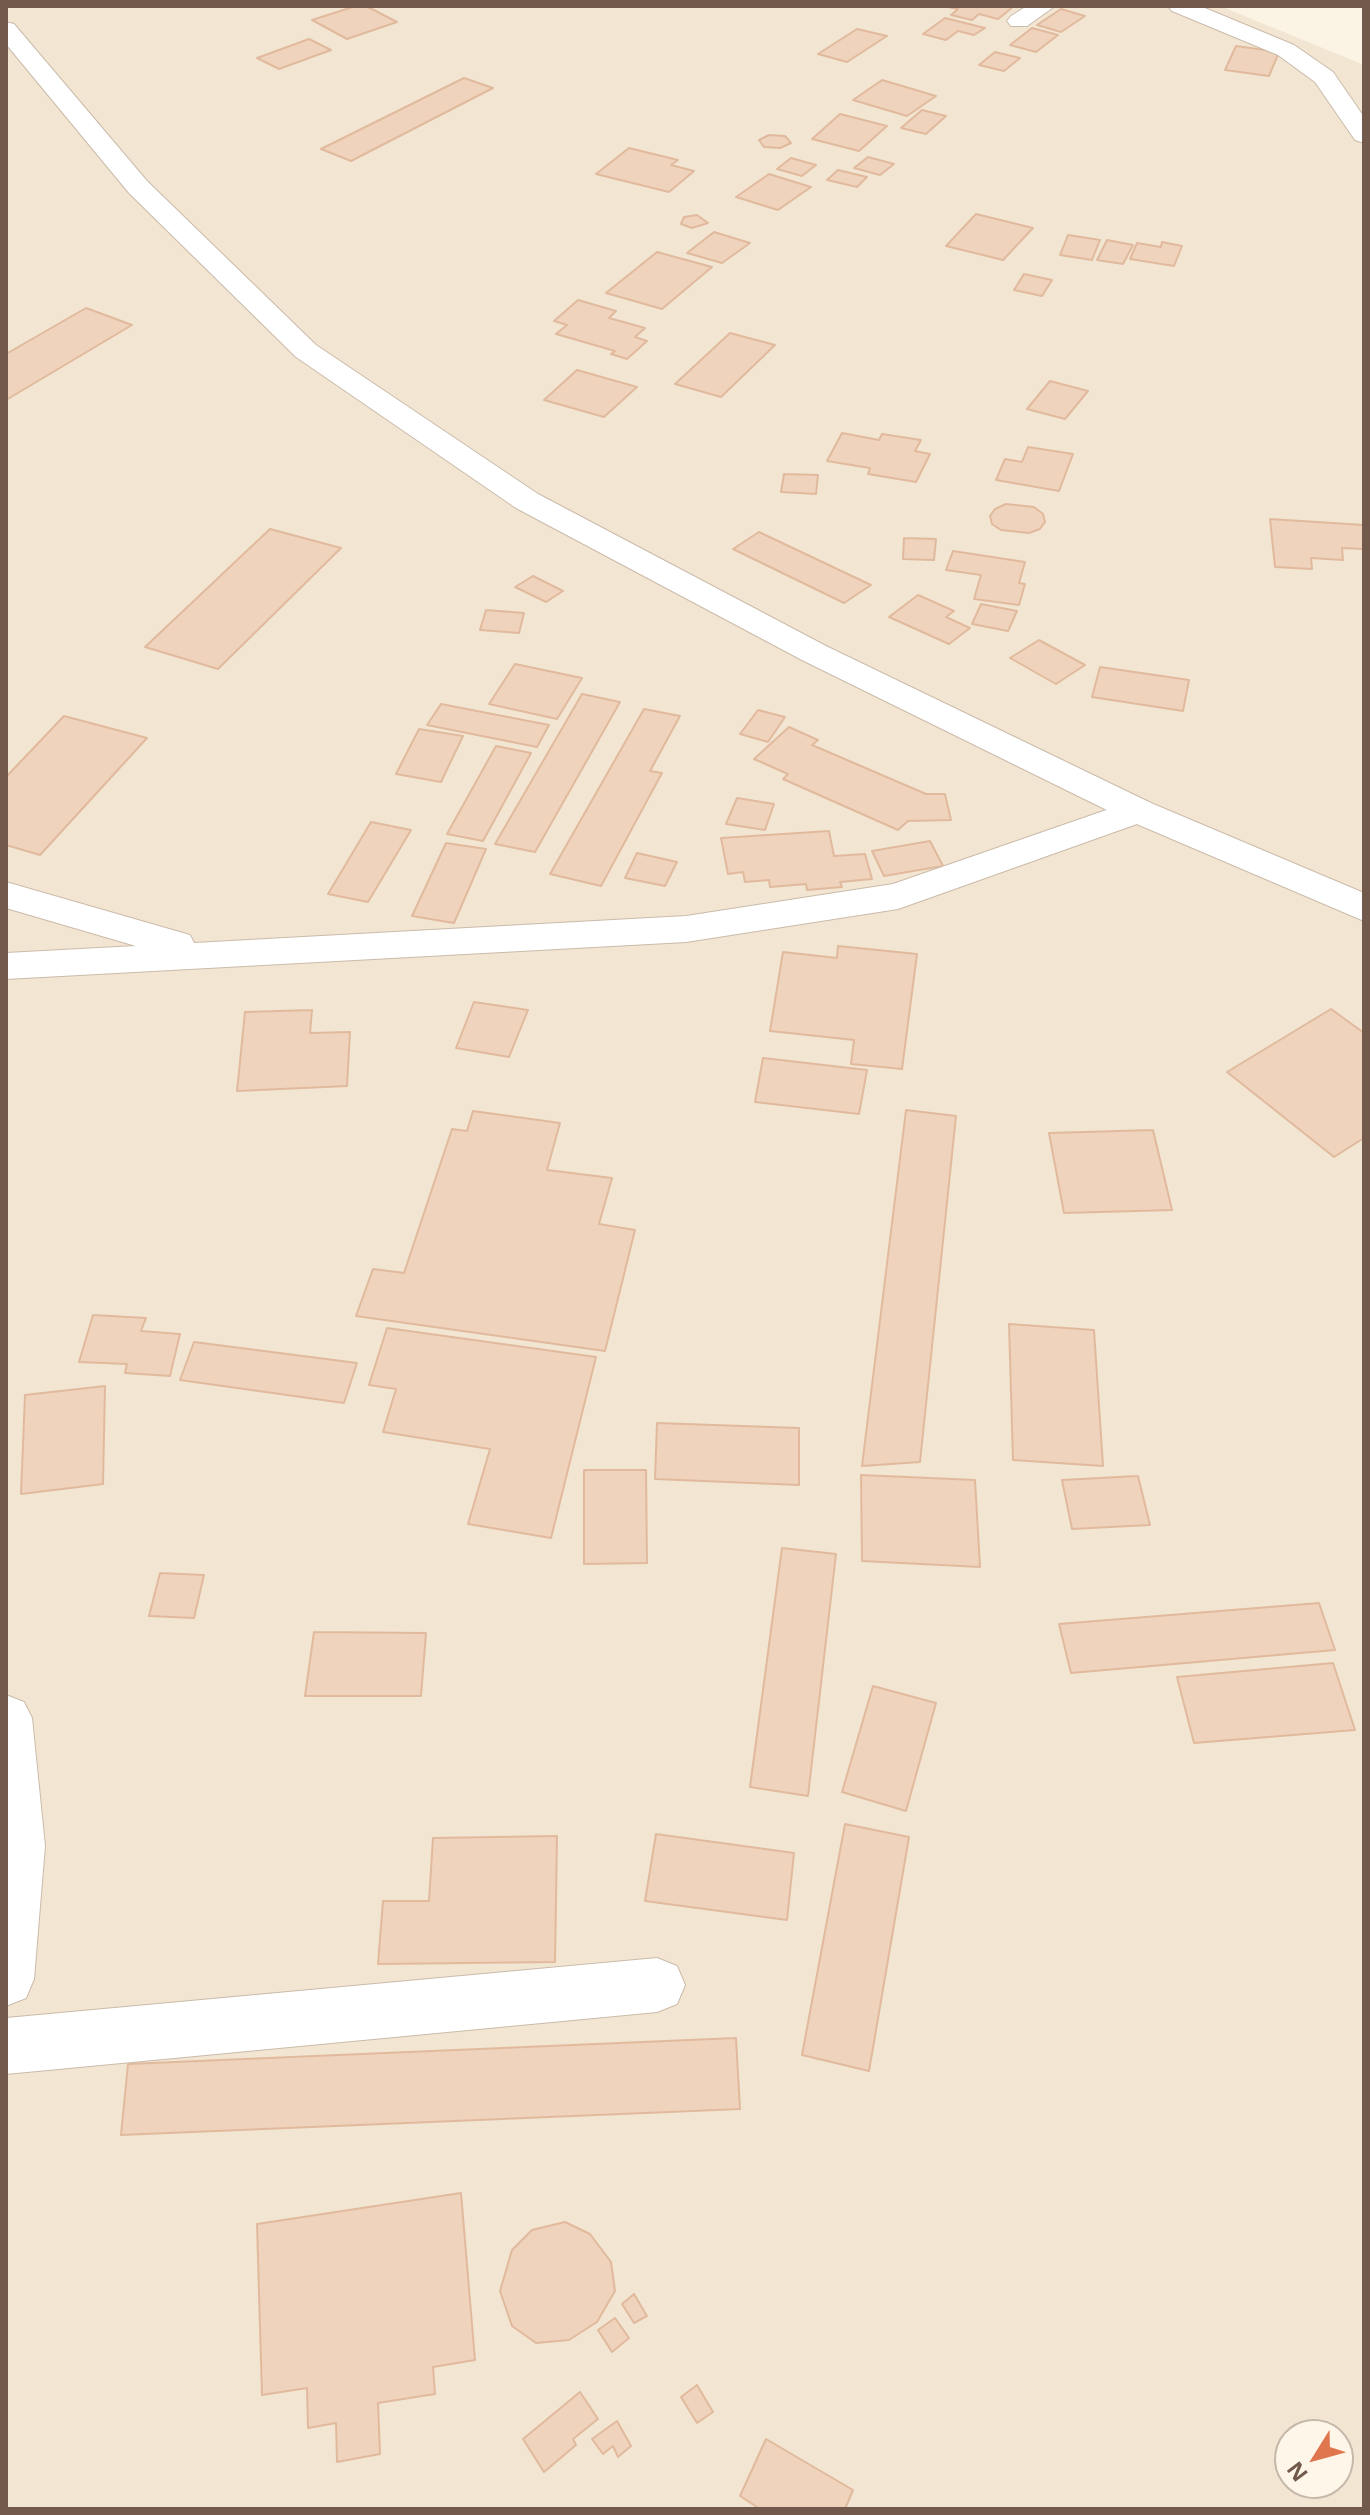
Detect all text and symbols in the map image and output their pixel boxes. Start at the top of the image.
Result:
north arrow [1274,2419,1354,2499]
text: N [1279,2456,1314,2488]

